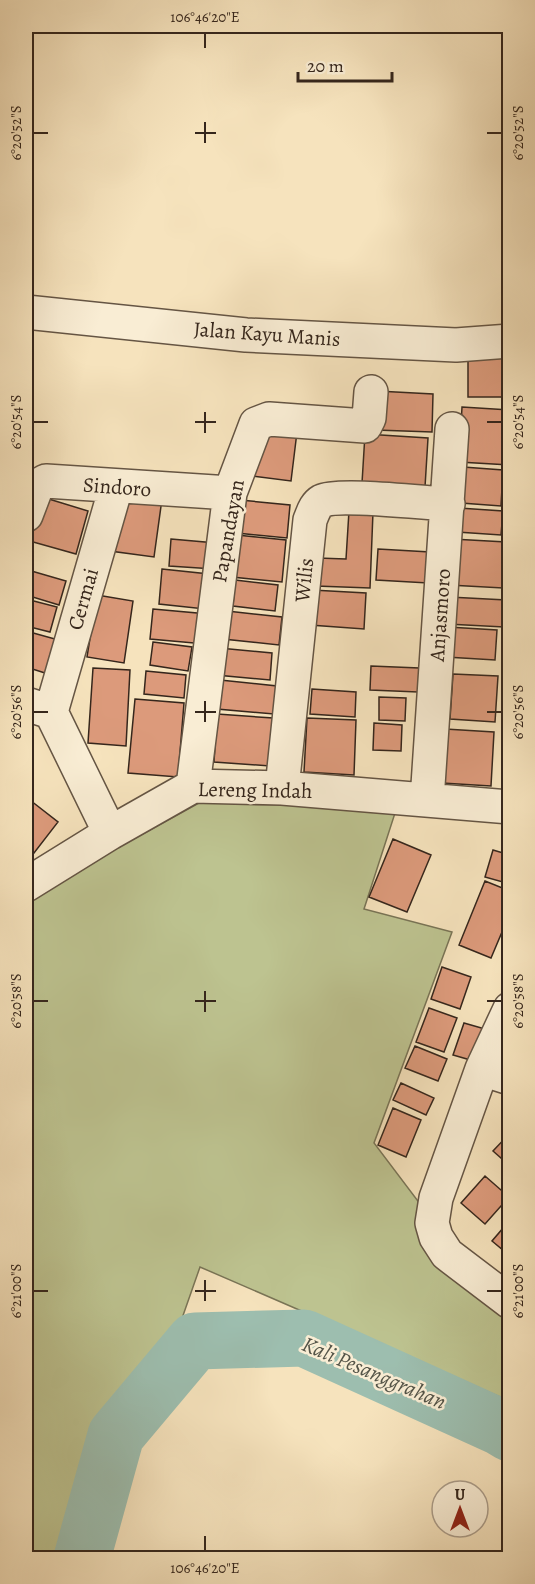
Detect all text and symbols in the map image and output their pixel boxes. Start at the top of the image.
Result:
text: 106°46'20"E [170,7,240,27]
scale bar [298,45,392,83]
text: 20 m [307,54,344,78]
text: 6°20'52"S [6,105,26,161]
text: 6°20'52"S [508,105,528,161]
street label: Jalan Kayu Manis [193,315,341,353]
text: 6°20'54"S [6,395,26,449]
text: 6°20'54"S [508,395,528,449]
street label: Sindoro [82,471,152,503]
street label: Papandayan [205,477,251,585]
street label: Wilis [288,557,320,604]
street label: Cermai [61,565,105,633]
street label: Anjasmoro [423,568,457,663]
text: 6°20'56"S [6,684,26,740]
text: 6°20'56"S [508,684,528,740]
street label: Lereng Indah [197,775,313,805]
text: 6°20'58"S [6,973,26,1029]
text: 6°20'58"S [508,973,528,1029]
text: 6°21'00"S [6,1264,26,1318]
text: 6°21'00"S [508,1264,528,1318]
water label: Kali Pesanggrahan [297,1329,451,1417]
north arrow [430,1479,490,1539]
text: U [455,1484,466,1506]
text: 106°46'20"E [170,1558,240,1578]

